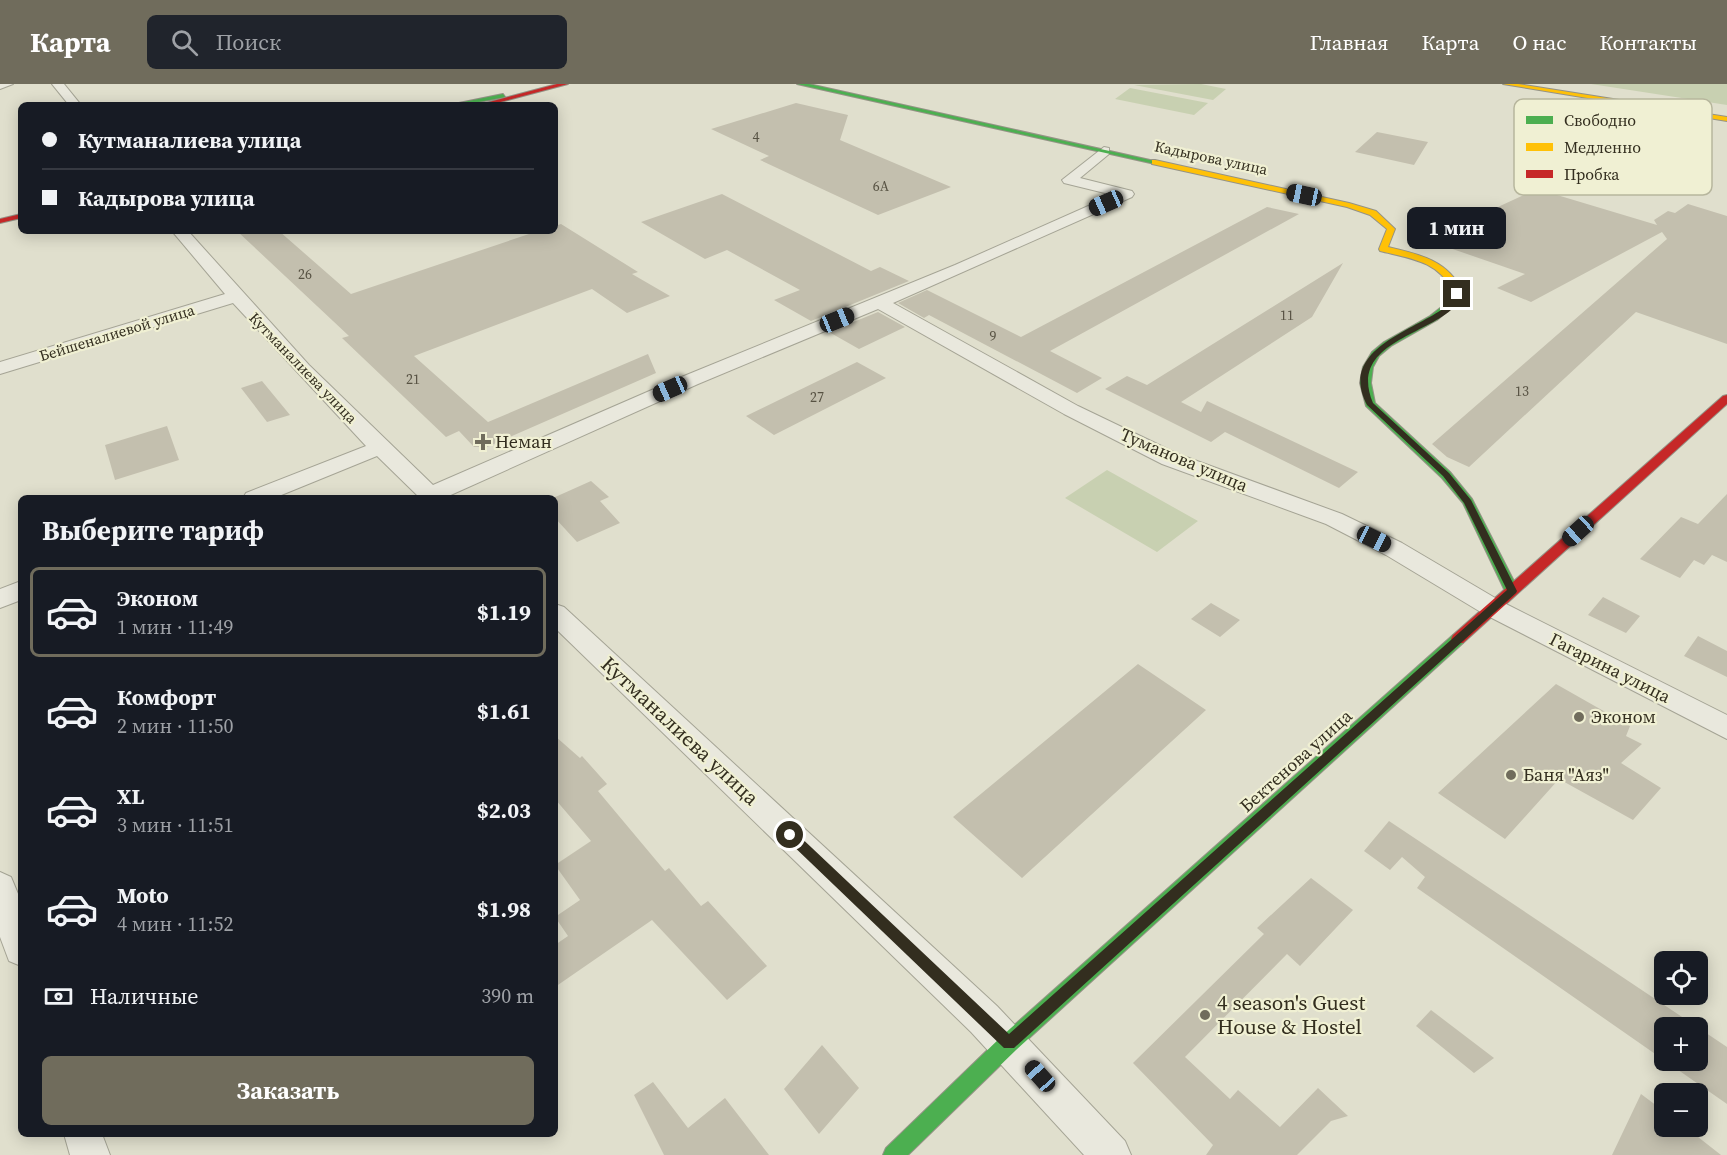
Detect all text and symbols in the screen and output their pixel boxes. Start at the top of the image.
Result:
search box [147,15,567,69]
text: Карта [30,23,111,61]
icon: search [168,26,201,59]
text: Поиск [216,27,281,57]
text: Главная [1310,28,1388,57]
text: Карта [1421,28,1479,57]
text: О нас [1512,28,1566,57]
text: Контакты [1599,28,1697,57]
legend [1514,99,1712,195]
text: Свободно [1564,109,1636,131]
text: Кутманалиева улица [78,125,301,155]
house number: 4 [753,127,760,147]
street label: Кадырова улица [1153,135,1270,180]
text: Медленно [1564,136,1641,158]
text: Пробка [1564,163,1620,185]
house number: 6А [873,176,890,196]
car [1285,182,1323,208]
text: Кадырова улица [78,183,255,213]
car [1086,187,1126,219]
callout: 1 мин [1408,207,1506,249]
text: 1 мин [1429,214,1484,242]
house number: 26 [298,264,312,284]
route end [1443,280,1470,307]
street label: Бейшеналиевой улица [37,299,197,366]
car [817,305,857,335]
house number: 11 [1280,305,1294,325]
street label: Кутманалиева улица [245,307,362,428]
house number: 9 [990,326,997,346]
house number: 21 [406,369,420,389]
car [650,373,690,405]
house number: 13 [1515,381,1529,401]
house number: 27 [810,387,824,407]
street label: Туманова улица [1117,421,1253,498]
place label: Неман [495,429,552,454]
marker: Неман [476,435,490,449]
text: Выберите тариф [42,512,264,549]
car [1559,512,1597,550]
car [1354,523,1394,555]
text: Эконом [117,583,198,613]
icon: car [45,585,99,639]
text: $1.19 [477,597,531,627]
text: 1 мин · 11:49 [117,613,233,641]
street label: Гагарина улица [1545,626,1676,709]
street label: Кутманалиева улица [595,650,766,812]
text: Комфорт [117,682,216,712]
icon: car [45,684,99,738]
text: $1.61 [477,696,531,726]
street label: Бектенова улица [1234,703,1358,818]
place label: Эконом [1591,704,1656,729]
marker: Эконом [1572,710,1586,724]
text: 2 мин · 11:50 [117,712,233,740]
place label: Баня "Аяз" [1523,762,1609,787]
marker: Баня "Аяз" [1504,768,1518,782]
text: XL [117,781,144,811]
icon: car [45,783,99,837]
text: $2.03 [477,795,531,825]
text: 3 мин · 11:51 [117,811,233,839]
route start [776,821,803,848]
text: Moto [117,880,169,910]
icon: car [45,882,99,936]
text: $1.98 [477,894,531,924]
text: 4 мин · 11:52 [117,910,233,938]
map controls [1654,951,1708,1137]
button: locate [1654,951,1708,1005]
icon: cash [42,980,75,1013]
text: Наличные [90,981,199,1011]
text: 390 m [481,982,534,1010]
place label: 4 season's Guest House & Hostel [1217,988,1365,1041]
marker: 4 season's Guest House & Hostel [1198,1008,1212,1022]
button: + [1654,1017,1708,1071]
button: Заказать [42,1056,534,1125]
car [1021,1057,1059,1095]
button: − [1654,1083,1708,1137]

